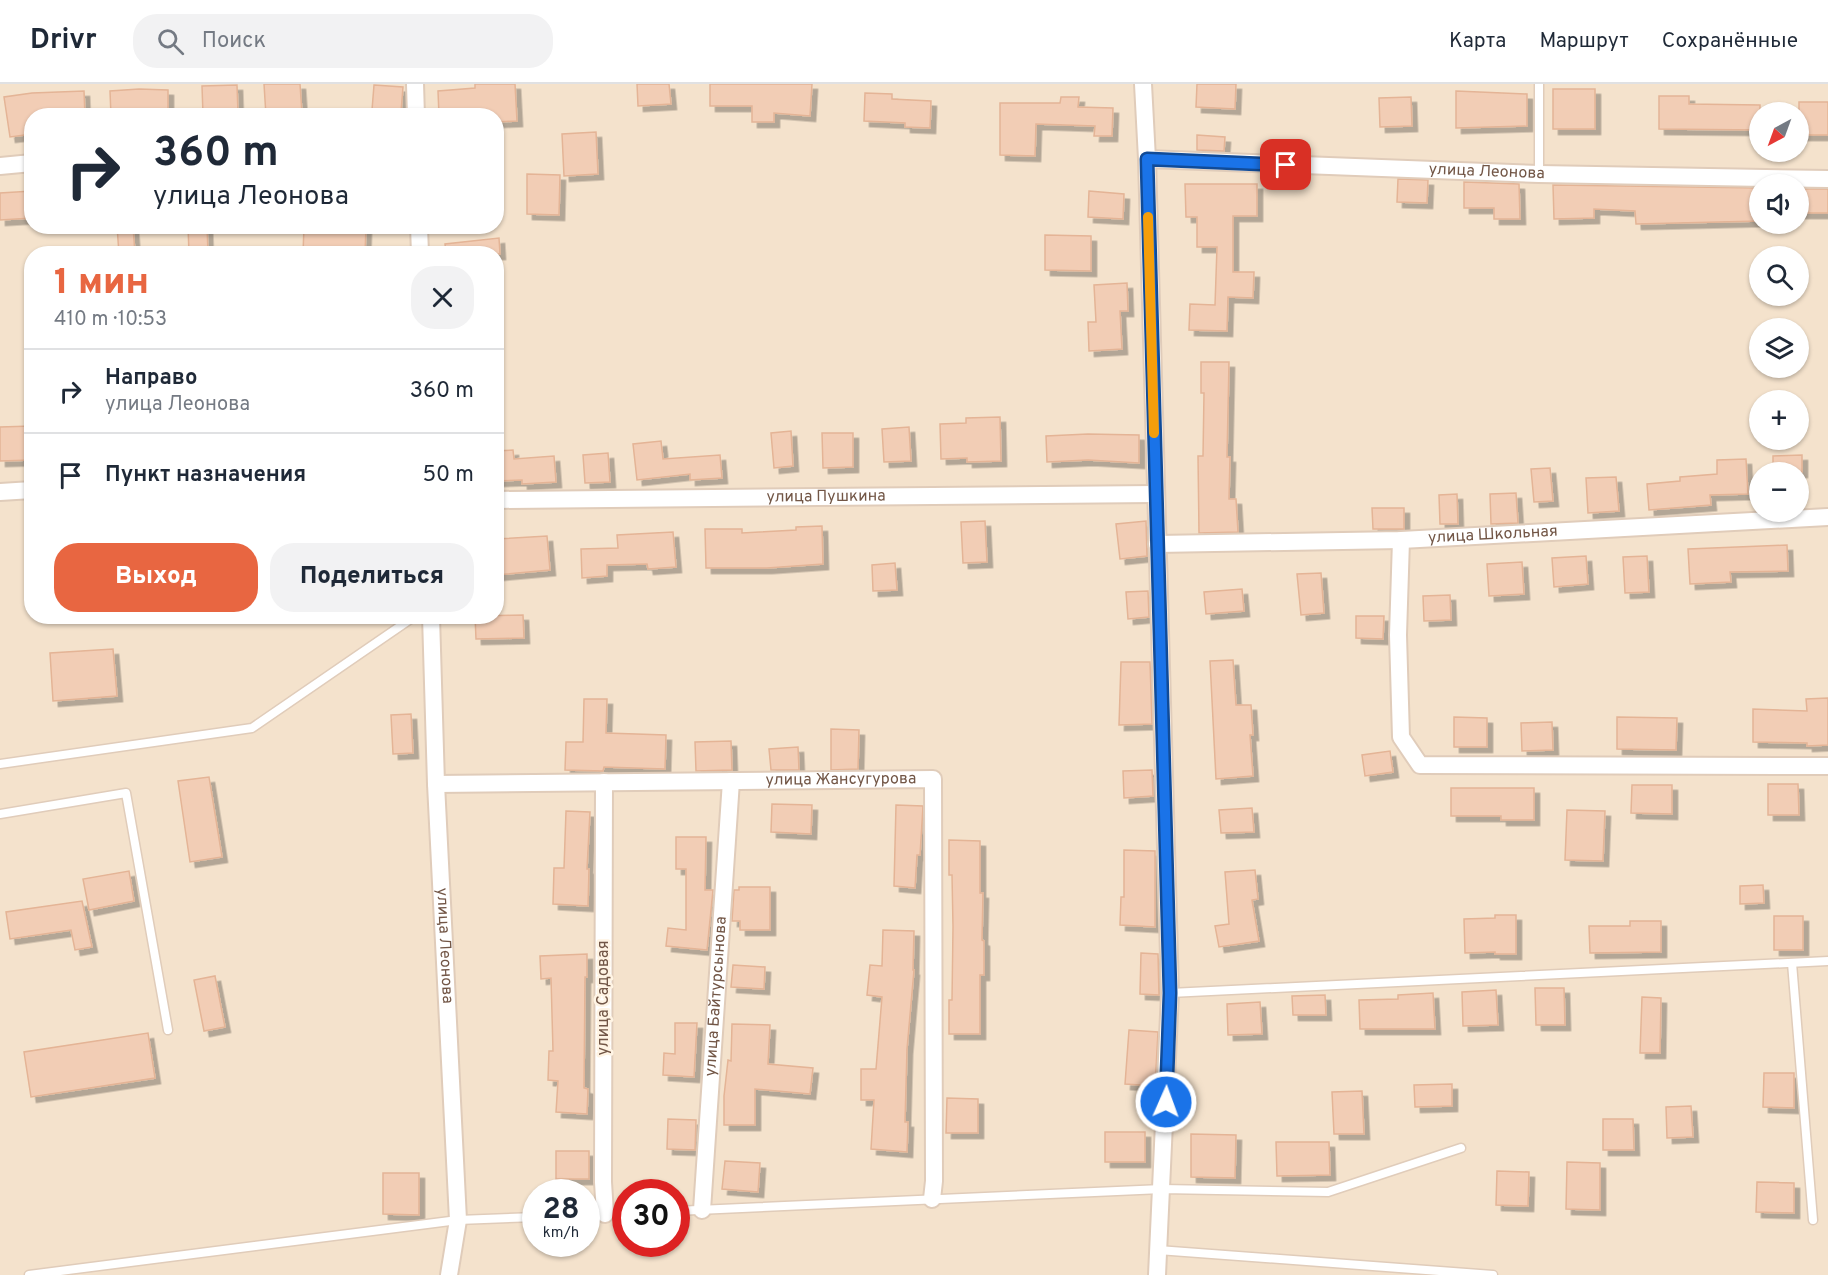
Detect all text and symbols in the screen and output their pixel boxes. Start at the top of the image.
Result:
search box [133,14,553,68]
text: Drivr [30,23,97,59]
icon: search [154,25,187,58]
text: Поиск [202,28,266,55]
text: Карта [1449,28,1506,55]
text: Маршрут [1539,28,1629,55]
text: Сохранённые [1662,28,1798,55]
north arrow [1749,102,1809,162]
map controls [1749,102,1809,522]
text: 360 m [153,128,279,181]
icon: right [54,132,132,210]
pin [1260,139,1311,190]
icon: arrive [1269,148,1302,181]
street label: улица Леонова [1428,160,1545,184]
button: sound [1749,174,1809,234]
text: улица Леонова [153,180,349,214]
button: search [1749,246,1809,306]
text: 1 мин [54,261,149,307]
button: close [411,266,474,329]
text: 410 m · 10:53 [54,307,167,333]
button: layers [1749,318,1809,378]
text: Направо [105,365,197,392]
icon: right [54,375,87,408]
text: 360 m [410,378,474,405]
button: + [1749,390,1809,450]
text: улица Леонова [105,392,250,418]
icon: arrive [54,459,87,492]
text: Пункт назначения [105,462,306,489]
text: 50 m [422,462,474,489]
button: − [1749,462,1809,522]
street label: улица Пушкина [766,486,886,508]
street label: улица Школьная [1427,522,1558,549]
button: Выход [54,543,258,612]
button: Поделиться [270,543,474,612]
street label: улица Жансугурова [765,769,917,791]
street label: улица Леонова [431,887,457,1004]
street label: улица Байтурсынова [701,916,732,1077]
street label: улица Садовая [594,941,614,1055]
position arrow [1134,1070,1198,1134]
speed limit sign: 30 [612,1179,690,1257]
text: 28 [542,1192,580,1229]
text: km/h [543,1224,579,1243]

